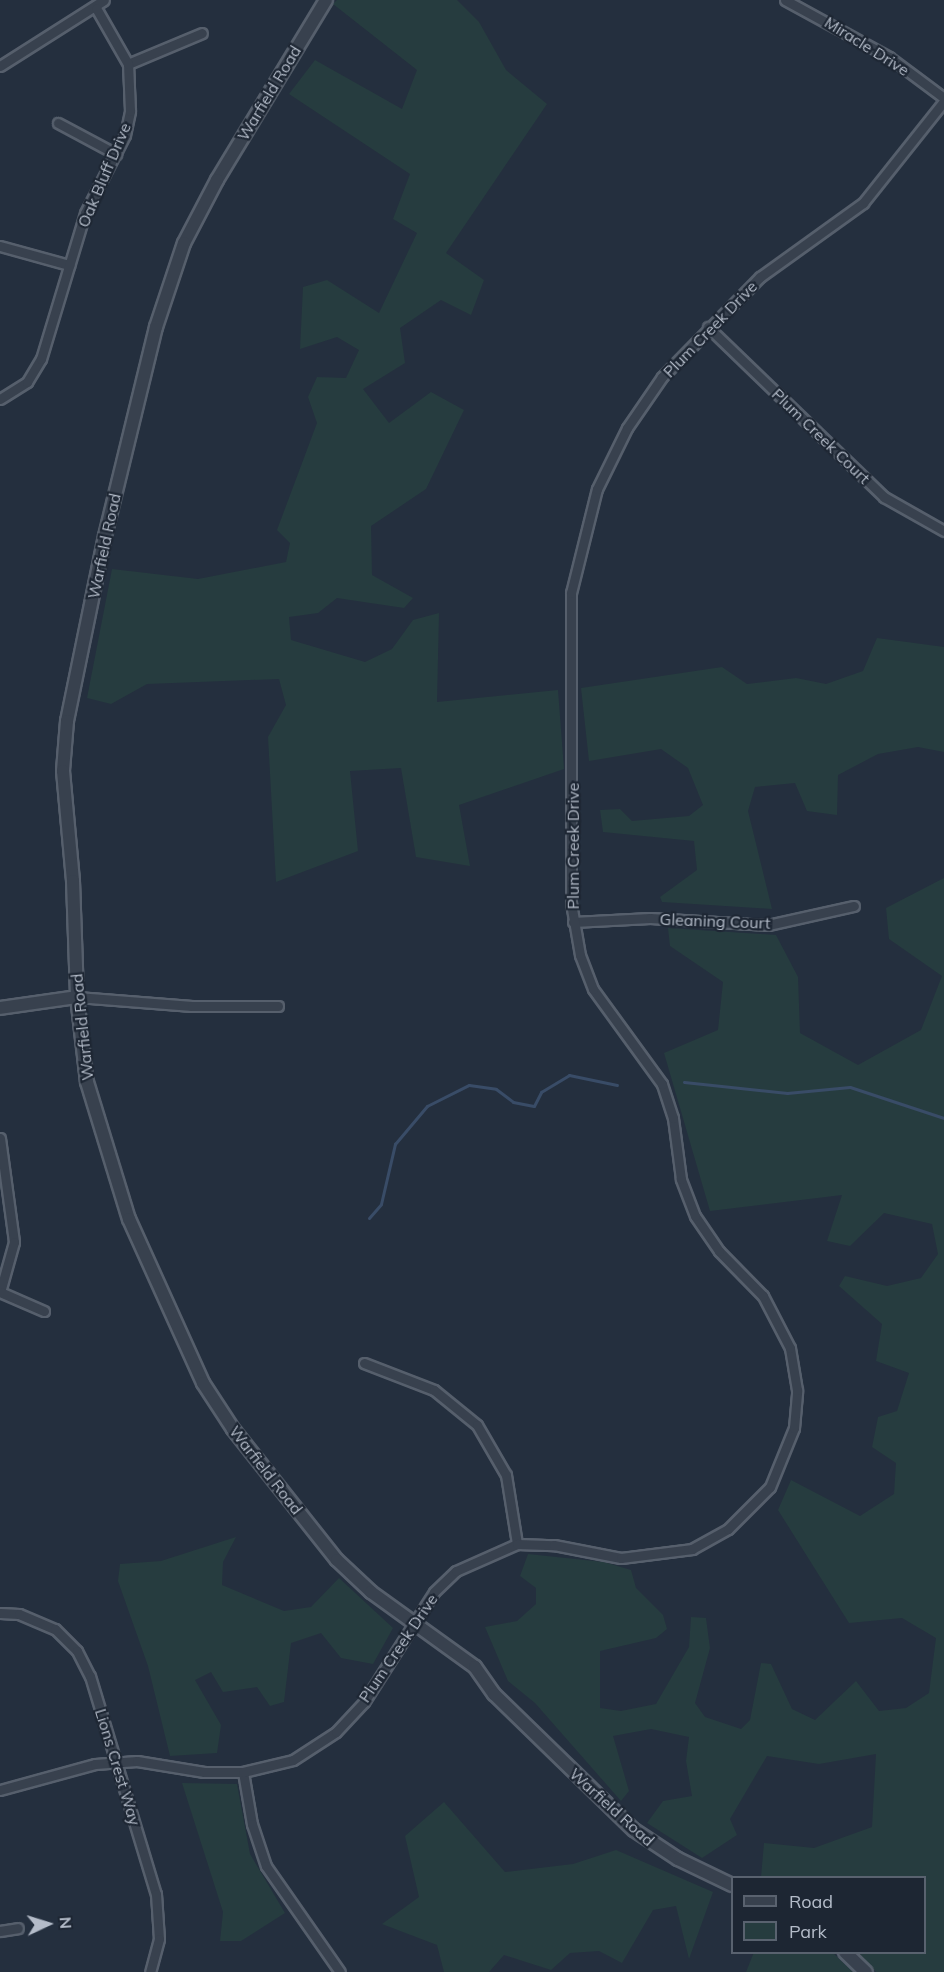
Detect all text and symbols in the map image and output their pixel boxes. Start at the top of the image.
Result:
street label: Miracle Drive [821,12,913,80]
street label: Warfield Road [233,42,305,144]
street label: Oak Bluff Drive [73,120,135,230]
street label: Plum Creek Drive [659,277,761,381]
street label: Plum Creek Court [768,384,874,488]
street label: Warfield Road [83,491,125,601]
street label: Plum Creek Drive [563,783,583,909]
street label: Gleaning Court [659,909,771,933]
street label: Warfield Road [67,973,97,1081]
street label: Warfield Road [225,1422,307,1518]
street label: Plum Creek Drive [355,1590,441,1706]
street label: Lions Crest Way [91,1706,145,1828]
street label: Warfield Road [566,1764,658,1850]
legend [731,1876,926,1954]
text: Road [789,1890,833,1913]
north arrow [18,1894,78,1954]
text: N [56,1916,76,1929]
text: Park [789,1920,827,1943]

